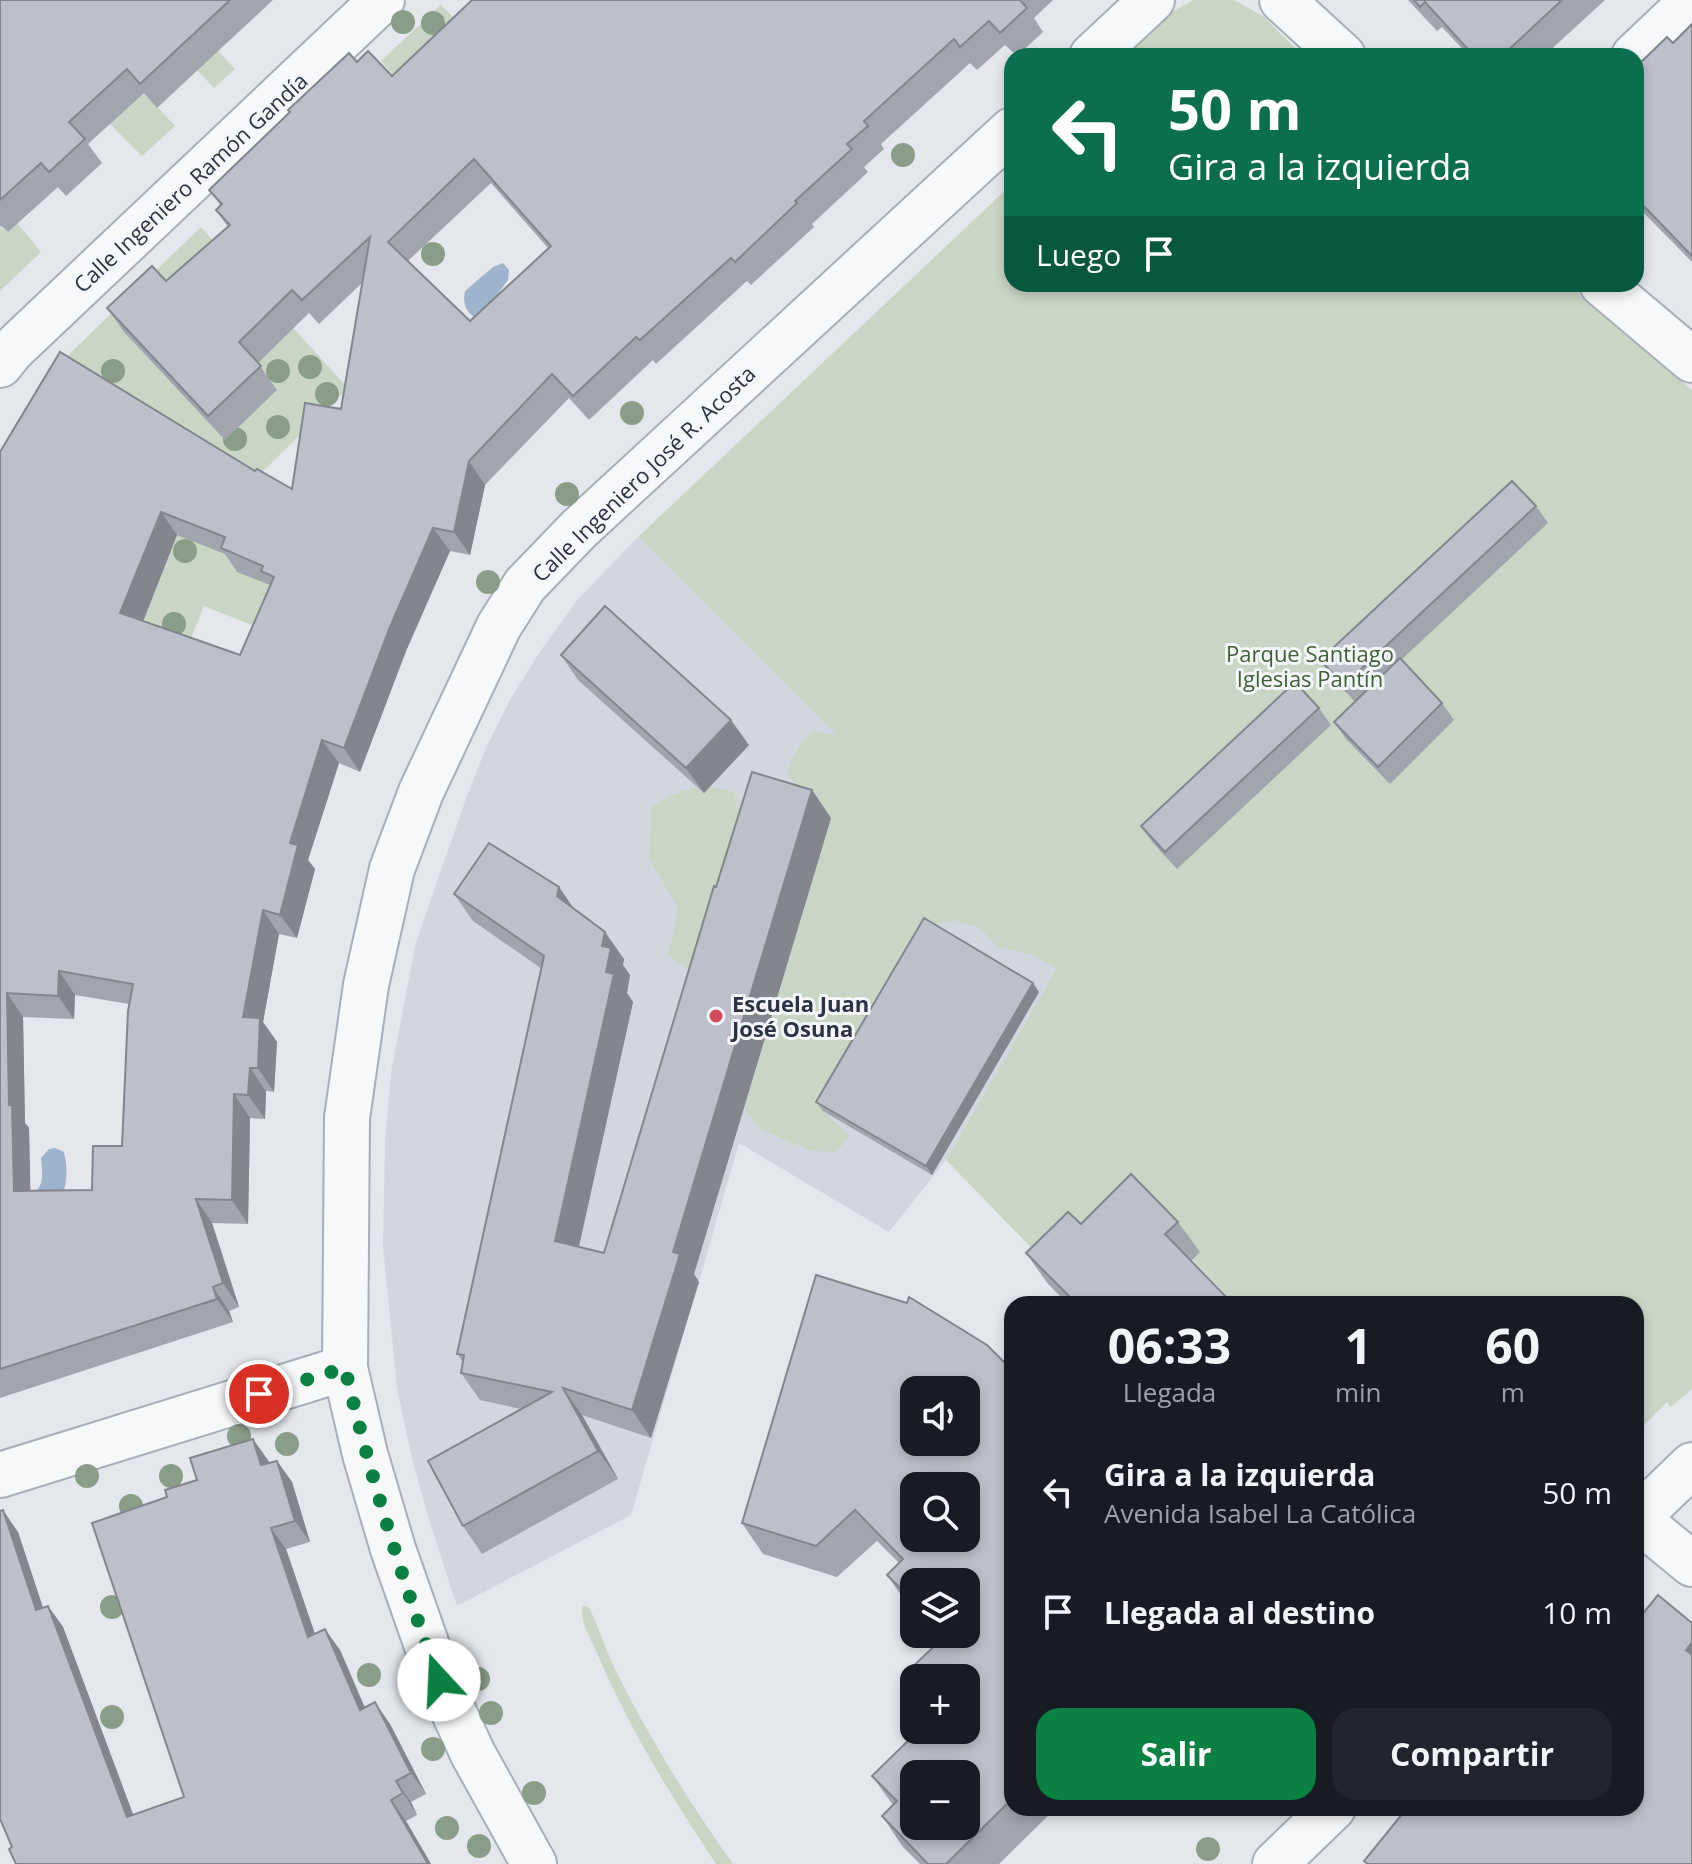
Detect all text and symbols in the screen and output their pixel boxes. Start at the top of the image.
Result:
street label: Calle Ingeniero Ramón Gandía [66,65,314,299]
text: 50 m [1168,70,1302,146]
icon: left [1036,80,1140,184]
text: Gira a la izquierda [1168,142,1471,191]
icon: arrive [1137,232,1181,276]
text: Luego [1036,234,1121,275]
street label: Calle Ingeniero José R. Acosta [525,358,761,588]
park label: Parque Santiago Iglesias Pantín [1226,638,1394,693]
place label: Escuela Juan José Osuna [730,988,869,1043]
marker: Escuela Juan José Osuna [707,1007,725,1025]
text: 06:33 [1108,1313,1231,1378]
text: 1 [1345,1313,1372,1378]
text: 60 [1485,1313,1540,1378]
pin [225,1360,293,1428]
icon: arrive [237,1372,281,1416]
text: Llegada [1123,1374,1216,1410]
text: min [1335,1374,1382,1410]
text: m [1501,1374,1525,1410]
map controls [900,1376,980,1840]
button: sound [900,1376,980,1456]
text: Gira a la izquierda [1104,1454,1376,1495]
icon: left [1036,1470,1080,1514]
button: search [900,1472,980,1552]
text: 50 m [1542,1472,1612,1513]
text: Avenida Isabel La Católica [1104,1495,1416,1531]
button: layers [900,1568,980,1648]
icon: arrive [1036,1590,1080,1634]
text: Llegada al destino [1104,1592,1375,1633]
text: 10 m [1542,1592,1612,1633]
position arrow [397,1638,481,1722]
button: + [900,1664,980,1744]
button: Salir [1036,1708,1316,1800]
button: Compartir [1332,1708,1612,1800]
button: − [900,1760,980,1840]

